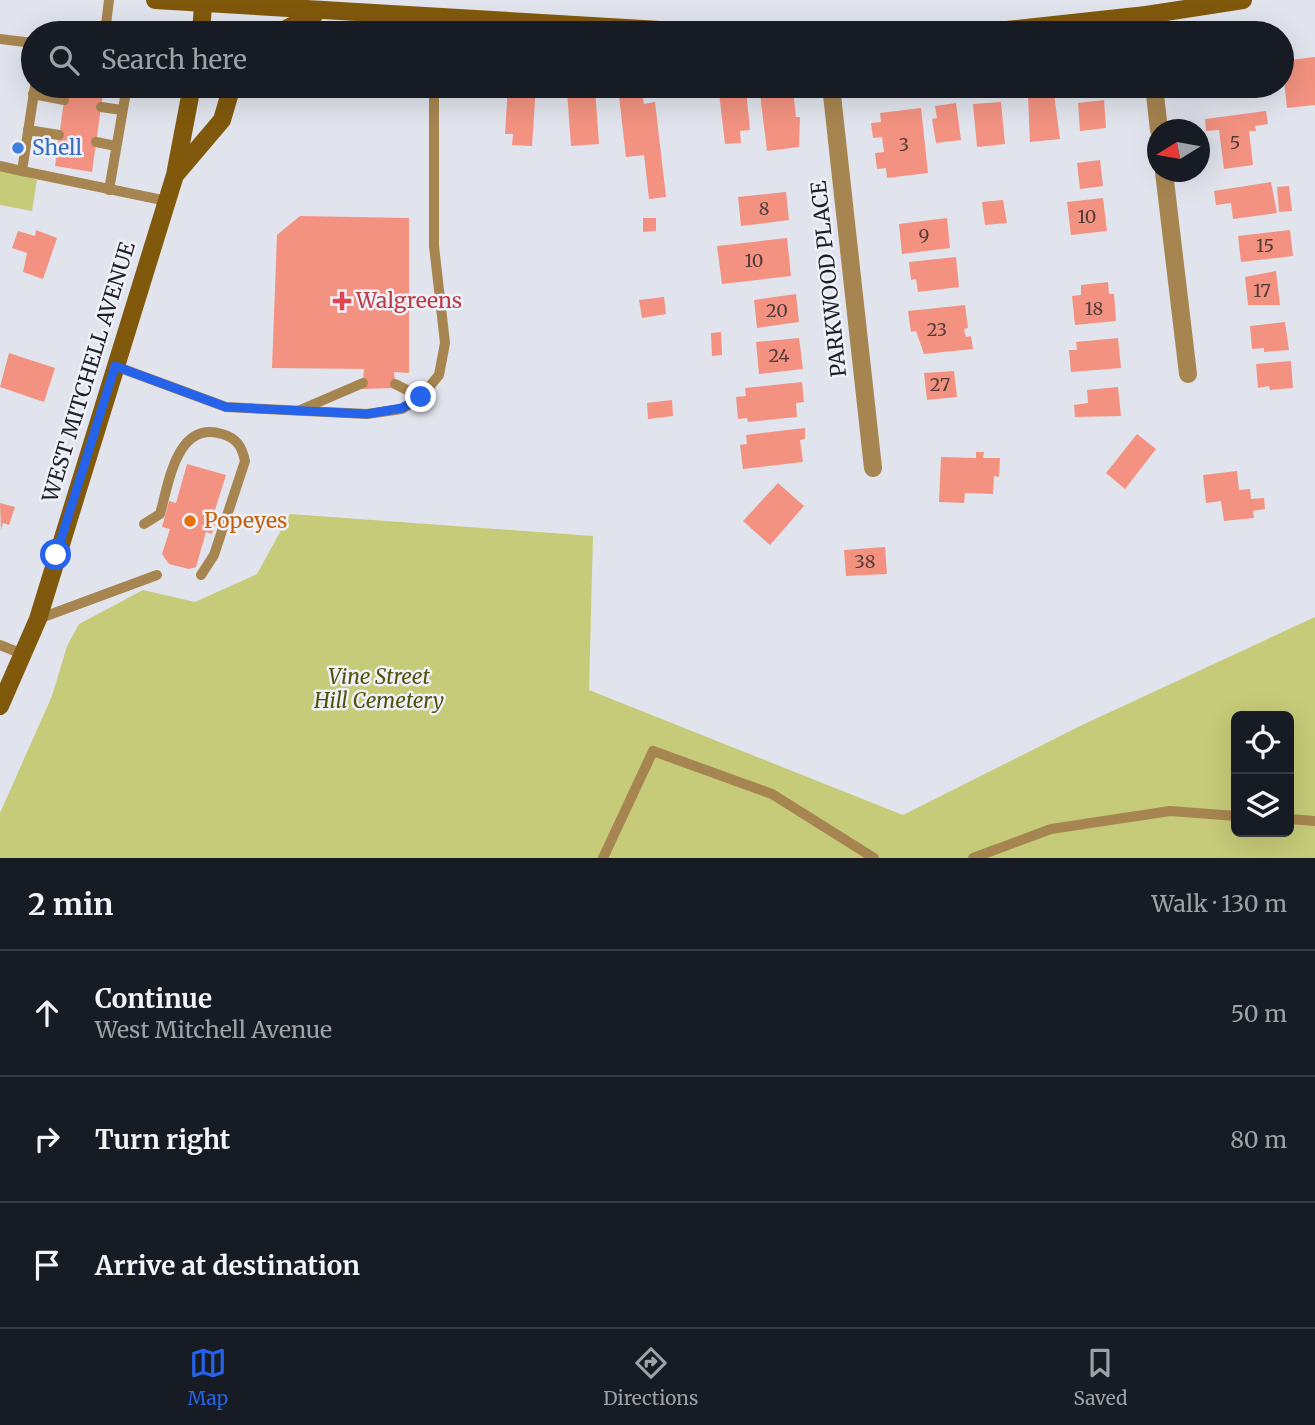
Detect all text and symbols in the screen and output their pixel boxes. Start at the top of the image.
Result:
search box [21,21,1294,98]
icon: search [45,41,83,79]
text: Search here [101,43,247,76]
north arrow [1147,119,1210,182]
house number: 5 [1230,131,1240,154]
house number: 3 [899,133,909,156]
place label: Shell [32,134,83,161]
marker: Shell [10,140,26,156]
street label: PARKWOOD PLACE [805,179,852,379]
house number: 8 [759,197,769,220]
house number: 10 [1078,205,1096,228]
house number: 9 [919,224,929,247]
house number: 15 [1256,234,1274,257]
street label: WEST MITCHELL AVENUE [36,238,141,506]
house number: 10 [745,249,763,272]
house number: 17 [1253,279,1271,302]
place label: Walgreens [355,287,462,314]
marker: Walgreens [334,293,350,309]
house number: 18 [1085,297,1103,320]
house number: 20 [766,299,788,322]
house number: 23 [927,318,947,341]
house number: 24 [768,344,790,367]
house number: 27 [930,373,950,396]
route end [405,381,436,412]
place label: Popeyes [204,507,287,534]
marker: Popeyes [182,513,198,529]
route start [40,539,71,570]
house number: 38 [855,550,875,573]
park label: Vine Street Hill Cemetery [313,663,444,714]
map controls [1231,711,1294,837]
button: locate [1231,711,1294,774]
button: layers [1231,774,1294,837]
text: 2 min [28,885,113,923]
text: Walk · 130 m [1152,889,1287,918]
text: Continue [95,982,212,1015]
icon: ahead [28,994,66,1032]
text: 50 m [1231,999,1287,1028]
text: West Mitchell Avenue [95,1015,332,1044]
icon: right [28,1120,66,1158]
text: Turn right [95,1123,230,1156]
text: 80 m [1230,1125,1287,1154]
icon: arrive [28,1246,66,1284]
text: Arrive at destination [95,1249,360,1282]
tab: Map [188,1344,228,1410]
tab: Directions [603,1344,698,1410]
tab: Saved [1074,1344,1127,1410]

